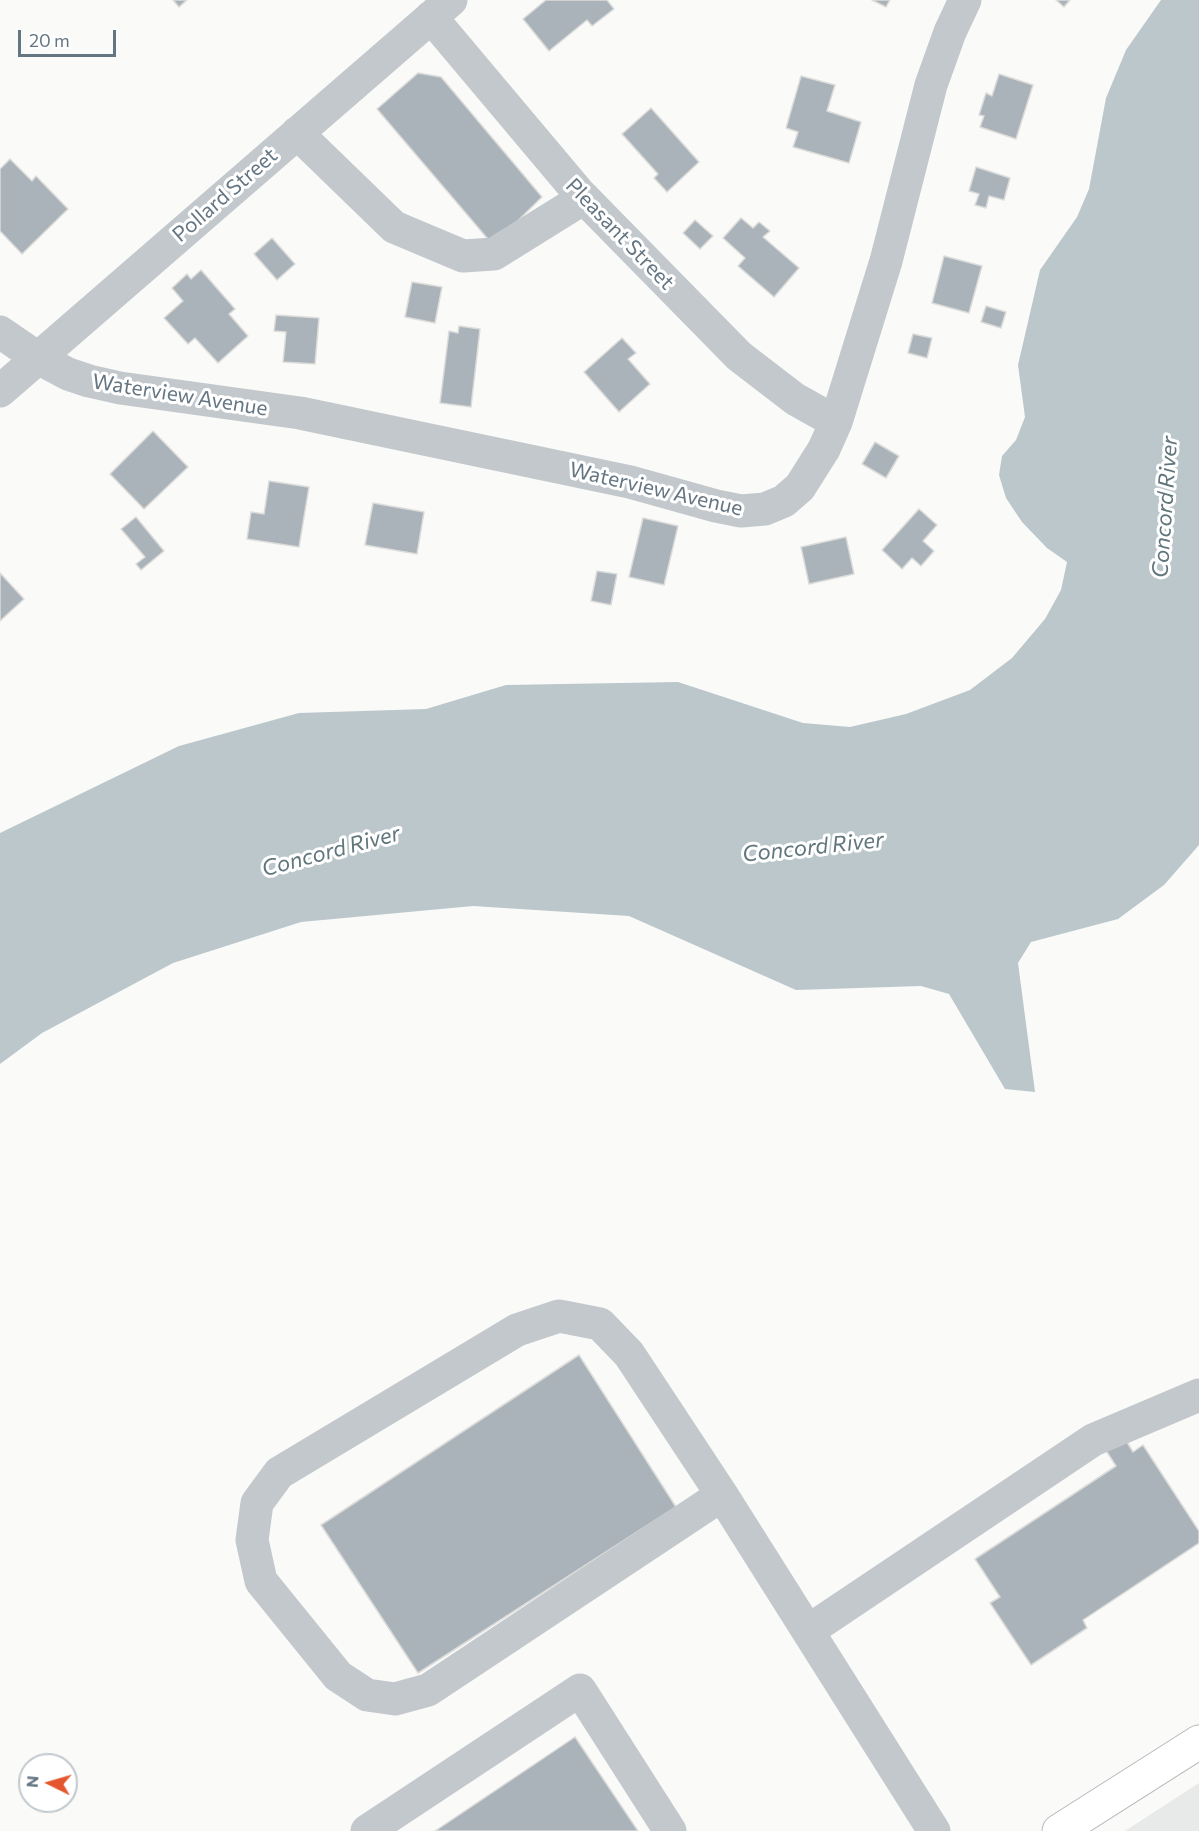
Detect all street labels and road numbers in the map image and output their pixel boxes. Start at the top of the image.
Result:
street label: Pollard Street [167,143,283,247]
street label: Pleasant Street [561,173,679,295]
street label: Waterview Avenue [91,369,269,421]
street label: Waterview Avenue [567,457,745,521]

